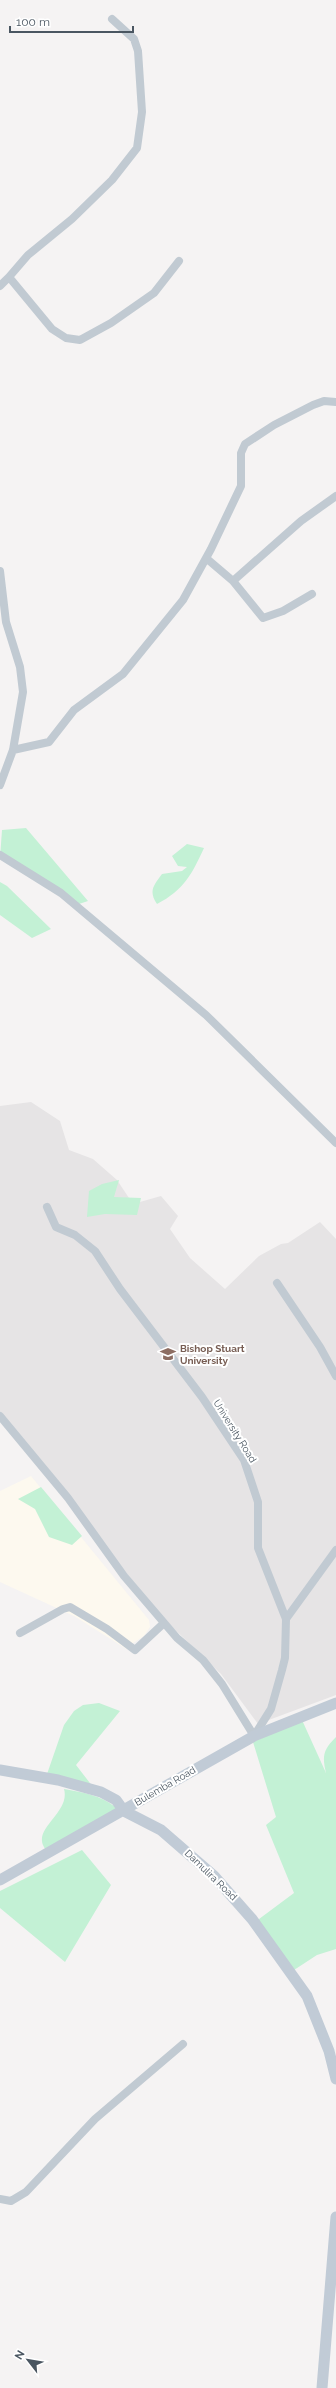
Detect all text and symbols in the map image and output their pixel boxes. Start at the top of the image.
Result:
scale bar [10,8,133,34]
text: 100 m [16,15,50,29]
place label: Bishop Stuart University [180,1343,245,1366]
school or university icon: Bishop Stuart University [159,1345,177,1363]
street label: University Road [211,1398,259,1464]
street label: Bulemba Road [133,1764,197,1808]
street label: Damulira Road [183,1847,239,1903]
north arrow [8,2340,48,2380]
text: N [12,2348,28,2362]

